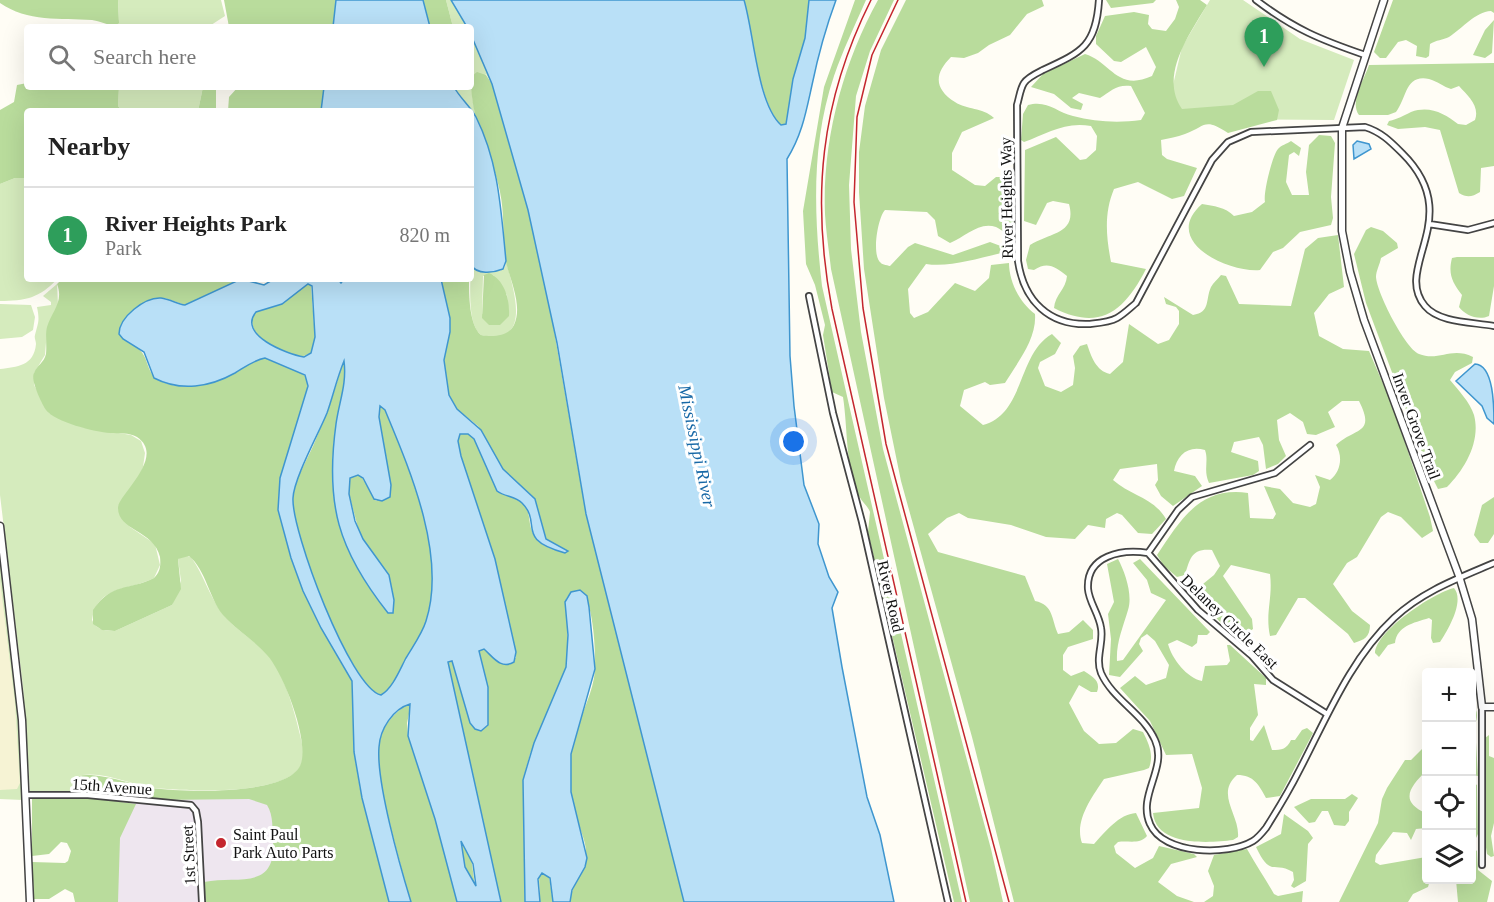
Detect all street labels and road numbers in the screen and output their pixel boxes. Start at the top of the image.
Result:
street label: River Heights Way [997,137,1017,259]
street label: Inver Grove Trail [1389,371,1444,482]
street label: River Road [874,558,907,634]
street label: Delaney Circle East [1177,571,1282,673]
street label: 15th Avenue [71,775,153,798]
street label: 1st Street [178,824,199,885]

